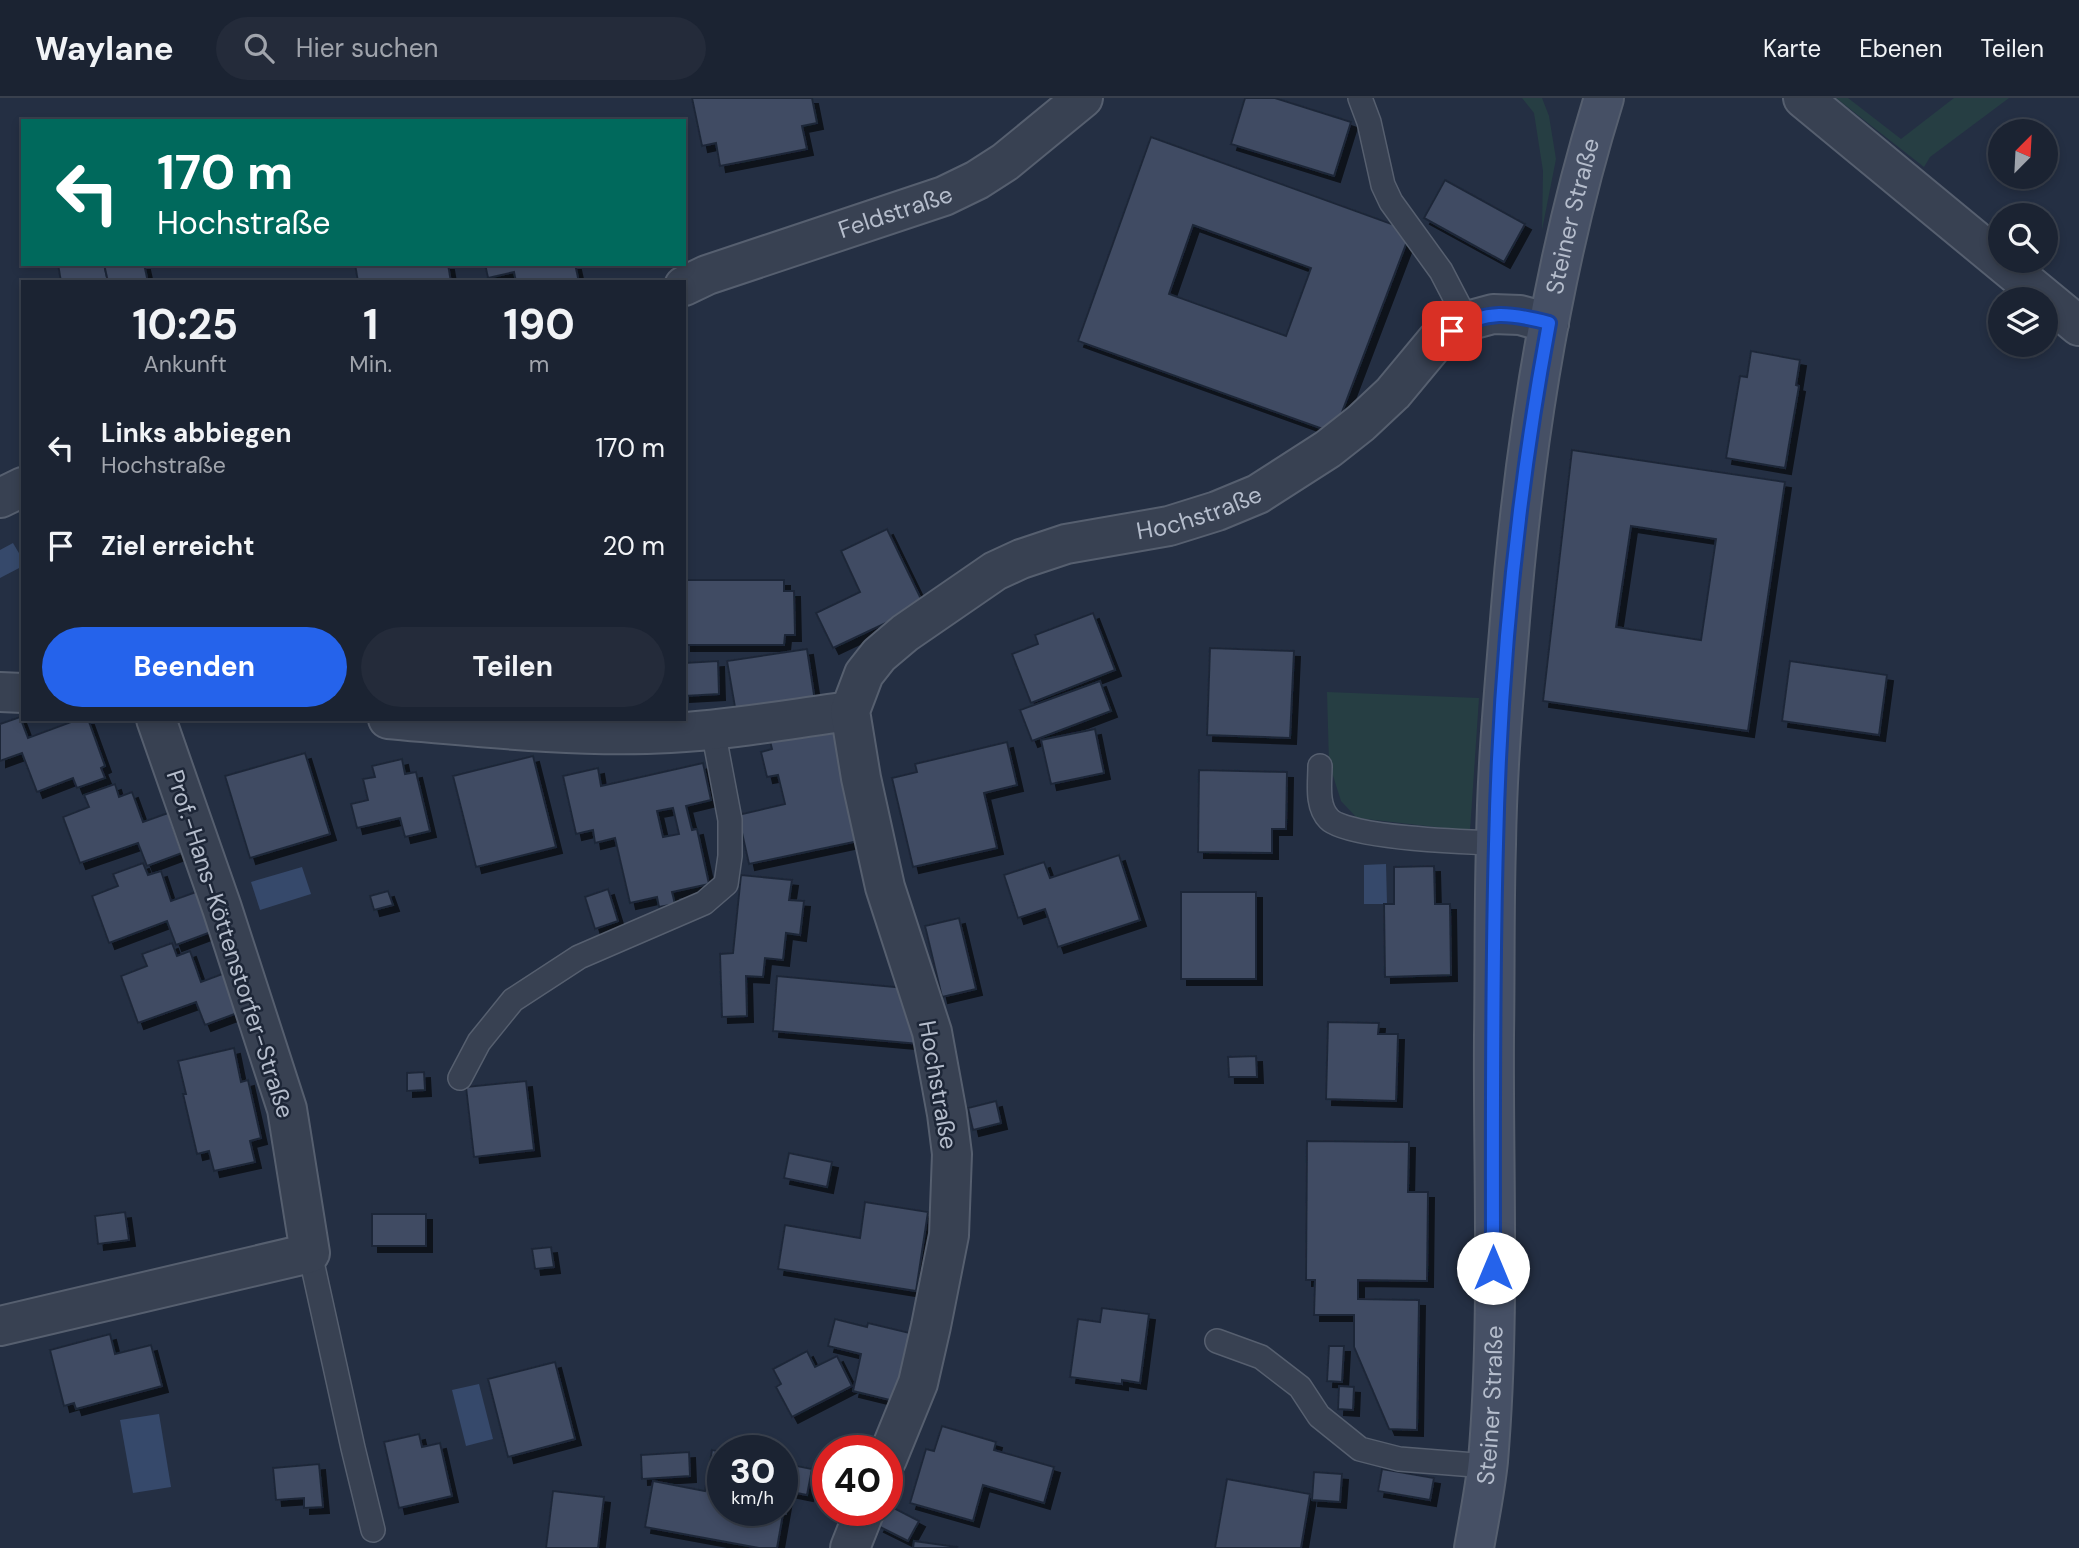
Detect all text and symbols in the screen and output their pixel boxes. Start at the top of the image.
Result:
search box [216,17,706,80]
text: Waylane [35,27,174,70]
icon: search [240,29,278,67]
text: Hier suchen [296,31,438,65]
text: Karte [1763,33,1821,64]
text: Ebenen [1859,33,1943,64]
text: Teilen [1981,33,2044,64]
north arrow [1988,119,2058,189]
map controls [1988,119,2058,357]
street label: Steiner Straße [1539,134,1606,297]
text: 170 m [157,140,293,204]
icon: left [42,147,133,238]
street label: Feldstraße [834,178,958,245]
text: Hochstraße [157,202,331,244]
button: search [1988,203,2058,273]
button: layers [1988,287,2058,357]
text: 10:25 [132,297,238,352]
text: 1 [363,297,378,352]
text: 190 [503,297,575,352]
pin [1422,301,1482,361]
icon: arrive [1433,312,1471,350]
text: Ankunft [144,349,227,379]
text: Min. [349,349,392,379]
text: m [529,349,549,379]
text: Links abbiegen [101,416,291,450]
icon: left [42,429,80,467]
text: 170 m [596,431,665,465]
text: Hochstraße [101,450,226,480]
street label: Hochstraße [1134,478,1266,546]
icon: arrive [42,527,80,565]
text: Ziel erreicht [101,529,254,563]
text: 20 m [602,529,665,563]
button: Beenden [42,627,347,707]
button: Teilen [361,627,665,707]
street label: Prof.-Hans-Köttenstorfer-Straße [159,766,301,1122]
street label: Hochstraße [912,1018,965,1152]
position arrow [1456,1231,1530,1305]
street label: Steiner Straße [1469,1325,1510,1487]
speed limit sign: 40 [812,1435,903,1526]
text: 30 [730,1448,775,1494]
text: km/h [731,1486,774,1510]

